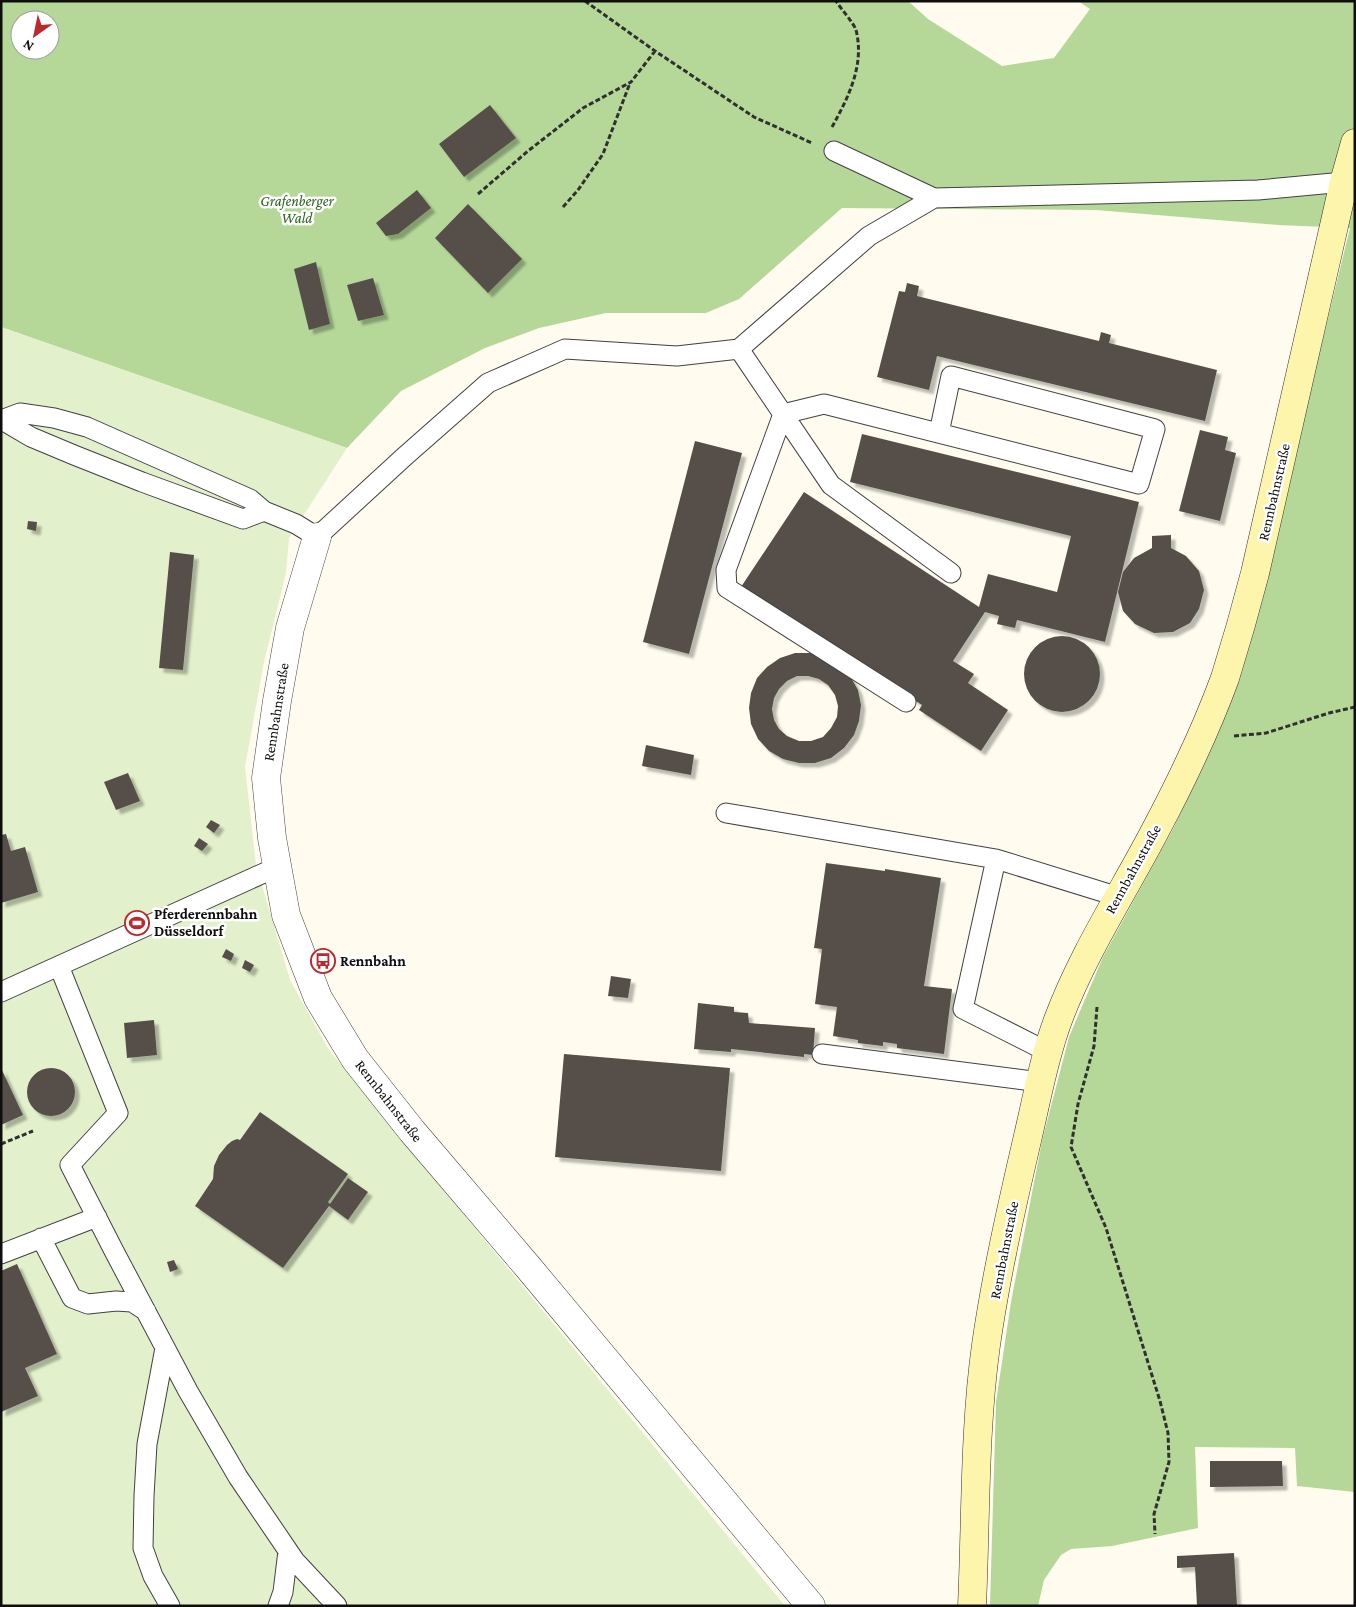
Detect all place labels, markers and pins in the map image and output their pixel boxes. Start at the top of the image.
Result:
place label: Pferderennbahn Düsseldorf [154,906,258,939]
sports icon: Pferderennbahn Düsseldorf [124,910,150,936]
bus stop icon: Rennbahn [310,948,336,974]
place label: Rennbahn [340,953,406,969]

